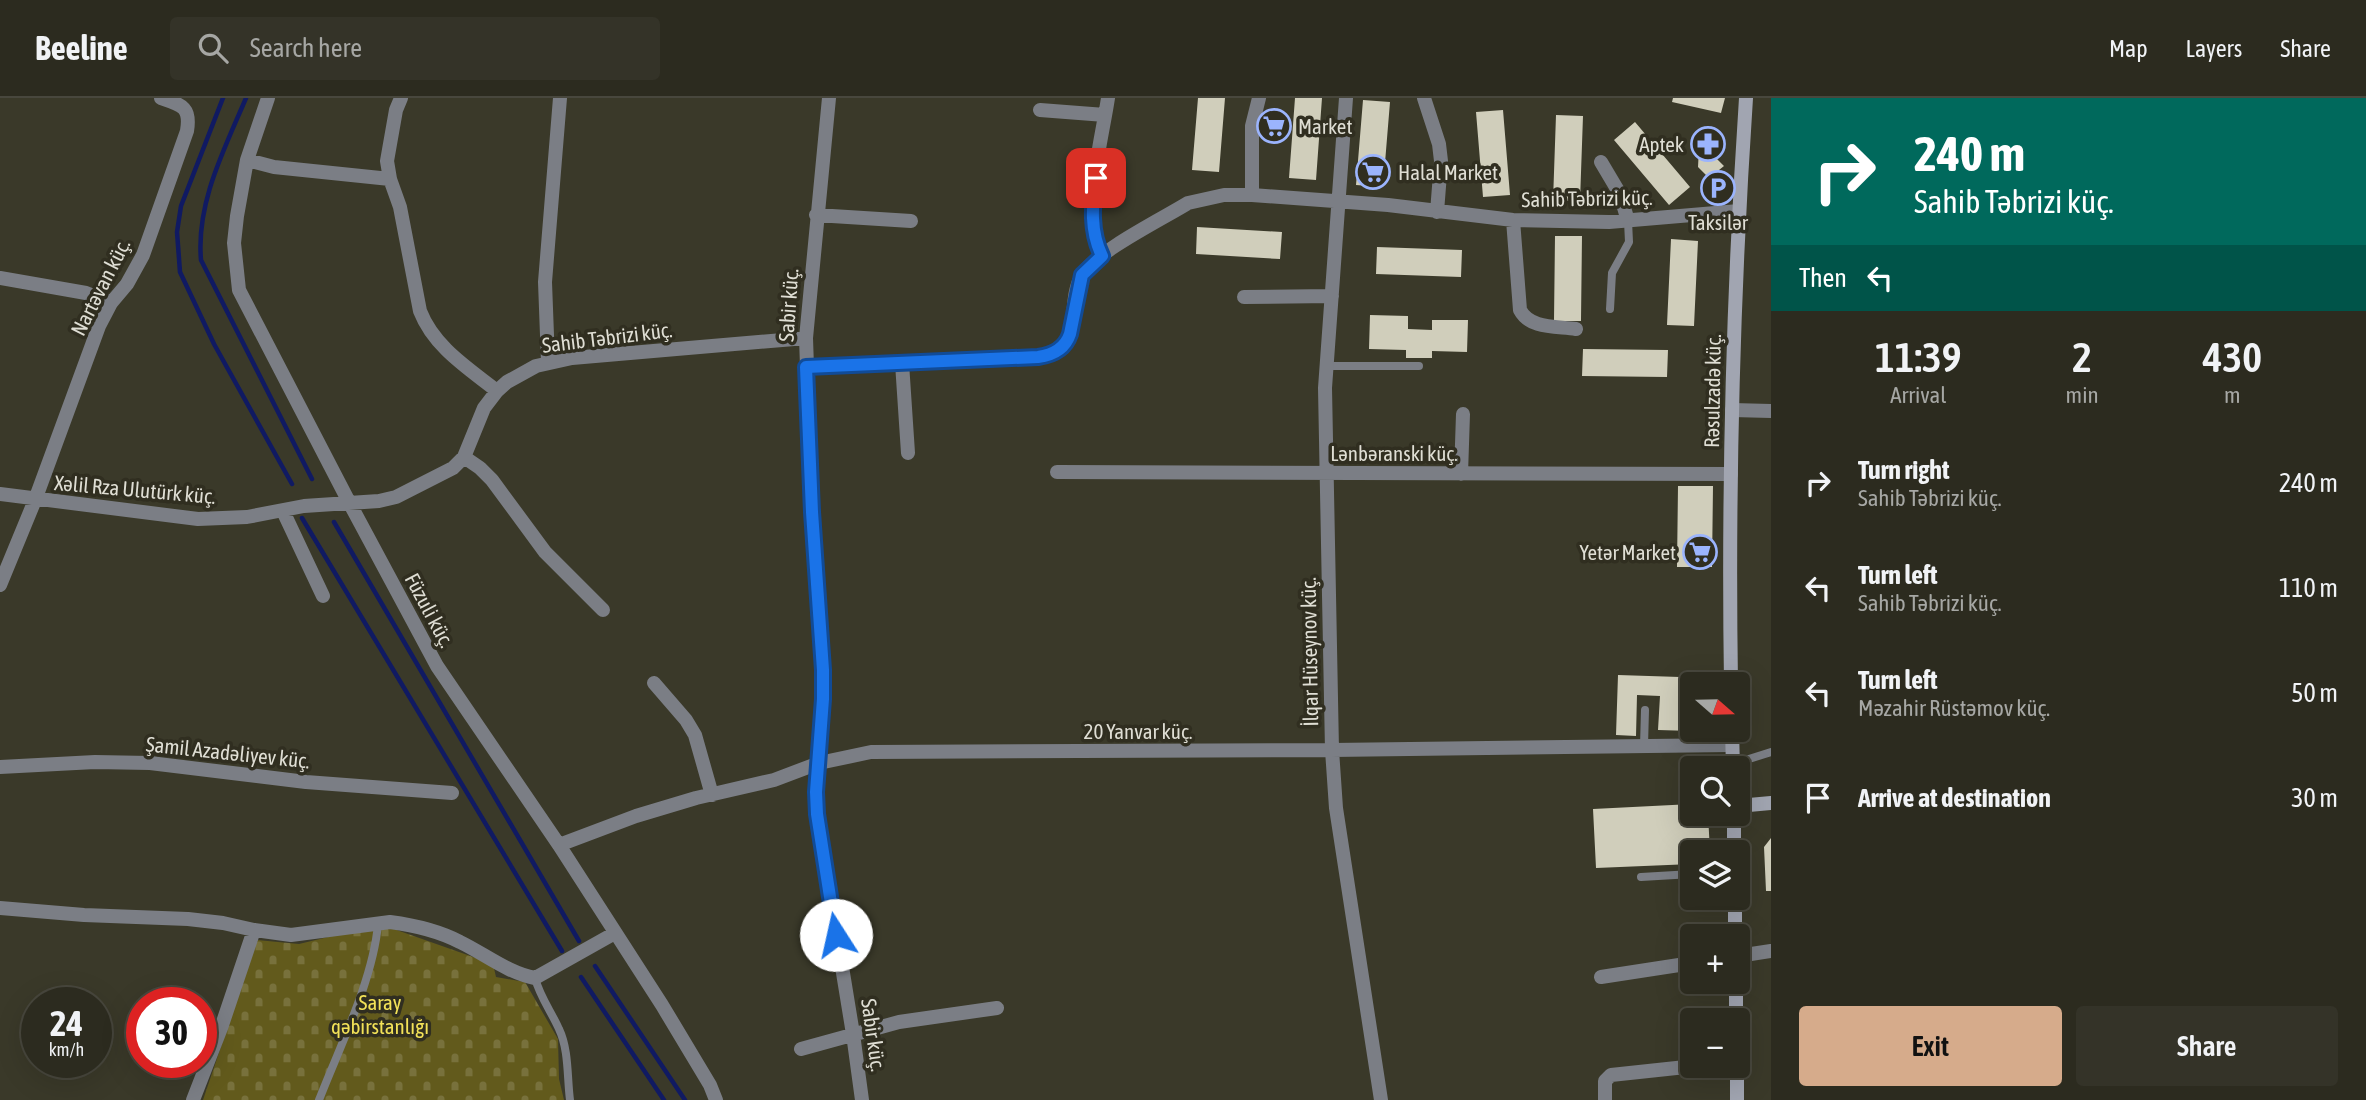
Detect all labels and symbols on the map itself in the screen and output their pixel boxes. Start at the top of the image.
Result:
supermarket icon: Market [1255,107,1293,145]
place label: Market [1298,114,1352,138]
pharmacy icon: Aptek [1689,125,1727,163]
place label: Aptek [1639,132,1684,156]
pin [1066,148,1126,208]
supermarket icon: Halal Market [1354,153,1392,191]
place label: Halal Market [1398,160,1498,184]
parking icon: Taksilər [1699,169,1737,207]
street label: Sahib Təbrizi küç. [1521,185,1653,211]
place label: Taksilər [1688,210,1749,234]
street label: Nartəvan küç. [65,235,135,339]
street label: Sabir küç. [773,268,803,342]
street label: Sahib Təbrizi küç. [540,317,674,357]
street label: Rəsulzadə küç. [1699,334,1725,448]
street label: Lənbəranski küç. [1330,441,1458,465]
street label: Xəlil Rza Ulutürk küç. [53,470,217,508]
supermarket icon: Yetər Market [1681,533,1719,571]
place label: Yetər Market [1580,540,1676,564]
street label: Füzuli küç. [401,569,459,651]
street label: İlqar Hüseynov küç. [1296,577,1322,727]
north arrow [1680,672,1750,742]
street label: 20 Yanvar küç. [1084,719,1192,743]
street label: Şamil Azadəliyev küç. [145,731,311,773]
position arrow [799,898,873,972]
speed limit sign: 30 [126,987,217,1078]
park label: Saray qəbirstanlığı [331,990,429,1038]
street label: Sabir küç. [857,997,891,1073]

